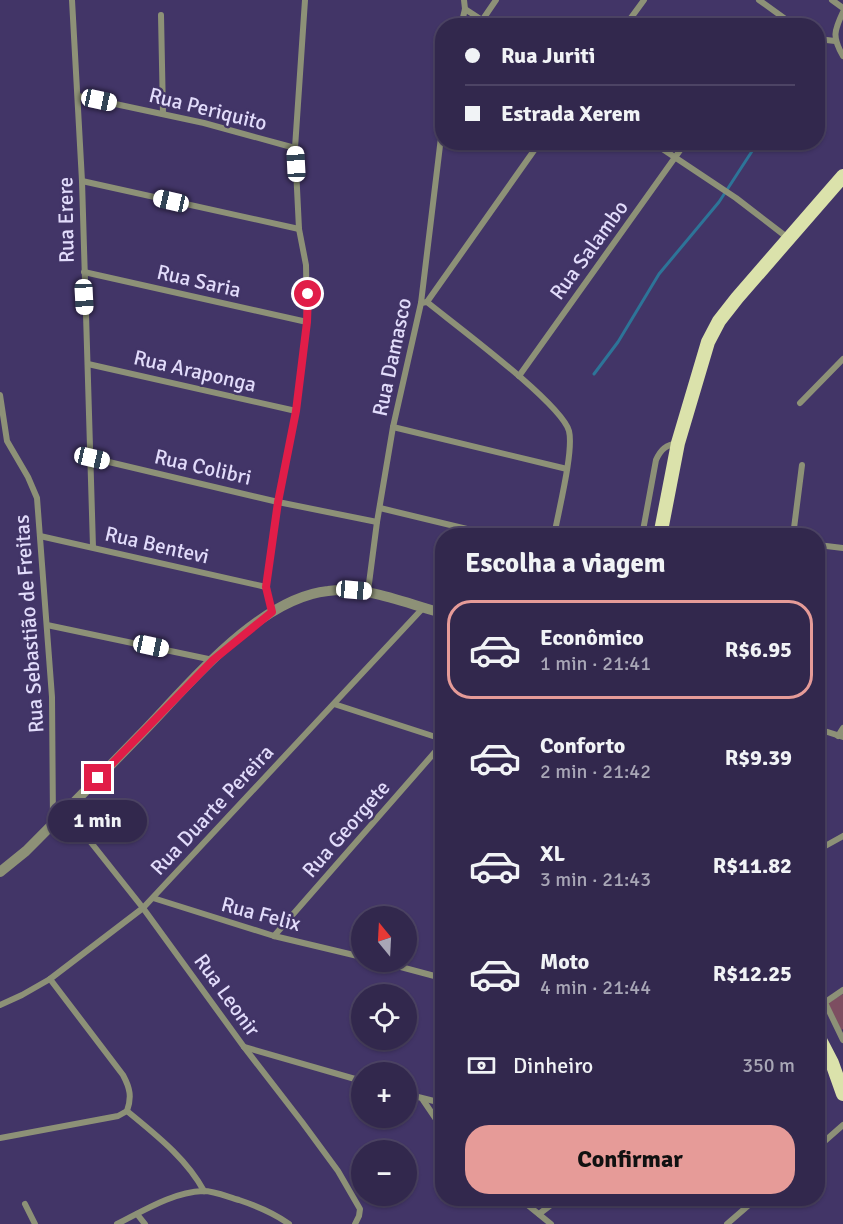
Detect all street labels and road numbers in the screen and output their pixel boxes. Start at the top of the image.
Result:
street label: Rua Periquito [146,82,270,136]
street label: Rua Erere [52,177,80,263]
street label: Rua Salambo [544,195,634,305]
street label: Rua Saria [154,259,244,303]
street label: Rua Damasco [367,295,417,419]
street label: Rua Araponga [131,344,259,398]
street label: Rua Colibri [152,443,254,491]
street label: Rua Sebastião de Freitas [8,514,50,734]
street label: Rua Bentevi [102,520,212,570]
street label: Rua Duarte Pereira [145,739,279,881]
street label: Rua Georgete [297,775,395,883]
street label: Rua Felix [218,891,304,937]
street label: Rua Leonir [188,949,266,1042]

